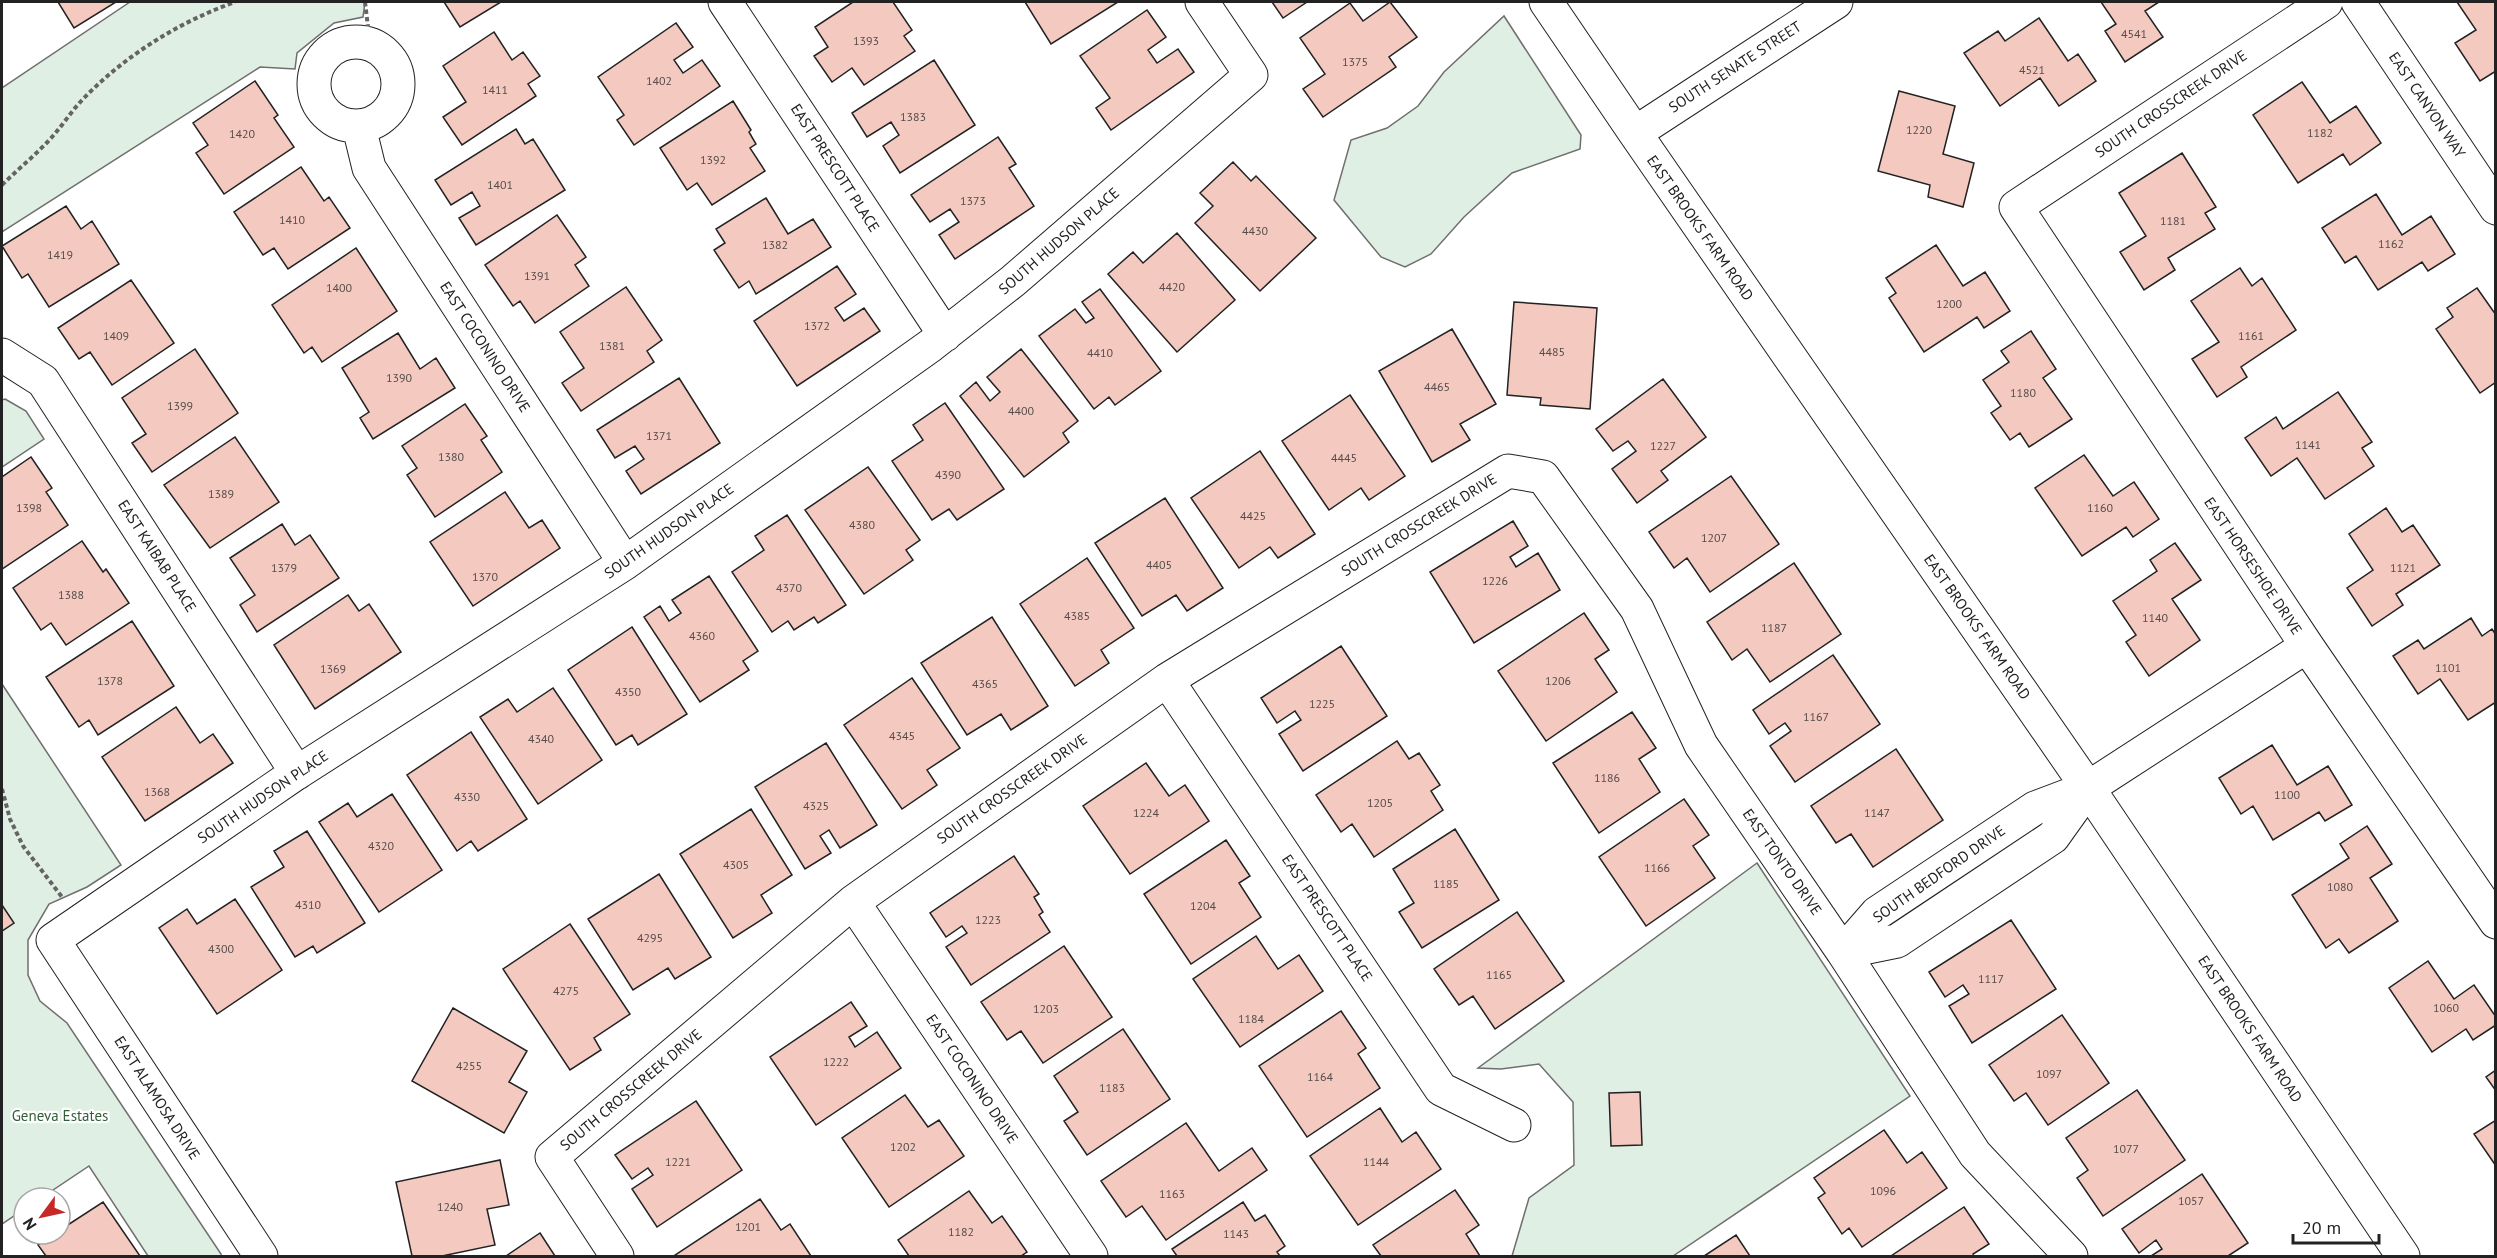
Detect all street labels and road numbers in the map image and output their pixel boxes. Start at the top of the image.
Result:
street label: SOUTH SENATE STREET [1665,16,1805,117]
street label: SOUTH CROSSCREEK DRIVE [2091,46,2250,162]
street label: EAST CANYON WAY [2385,48,2470,162]
street label: EAST PRESCOTT PLACE [787,100,884,235]
street label: EAST BROOKS FARM ROAD [1643,151,1758,304]
street label: SOUTH HUDSON PLACE [994,183,1123,298]
street label: EAST COCONINO DRIVE [436,278,535,416]
street label: SOUTH CROSSCREEK DRIVE [1338,469,1500,580]
street label: SOUTH HUDSON PLACE [600,479,737,582]
street label: EAST HORSESHOE DRIVE [2200,493,2307,638]
street label: EAST KAIBAB PLACE [114,496,201,615]
street label: EAST BROOKS FARM ROAD [1920,550,2035,703]
street label: SOUTH CROSSCREEK DRIVE [933,729,1091,848]
street label: SOUTH HUDSON PLACE [194,746,332,847]
street label: EAST TONTO DRIVE [1739,805,1826,919]
street label: SOUTH BEDFORD DRIVE [1869,821,2009,927]
street label: EAST PRESCOTT PLACE [1278,851,1377,985]
street label: EAST BROOKS FARM ROAD [2194,952,2307,1106]
street label: EAST COCONINO DRIVE [922,1010,1023,1147]
street label: SOUTH CROSSCREEK DRIVE [556,1025,705,1155]
street label: EAST ALAMOSA DRIVE [110,1032,204,1163]

